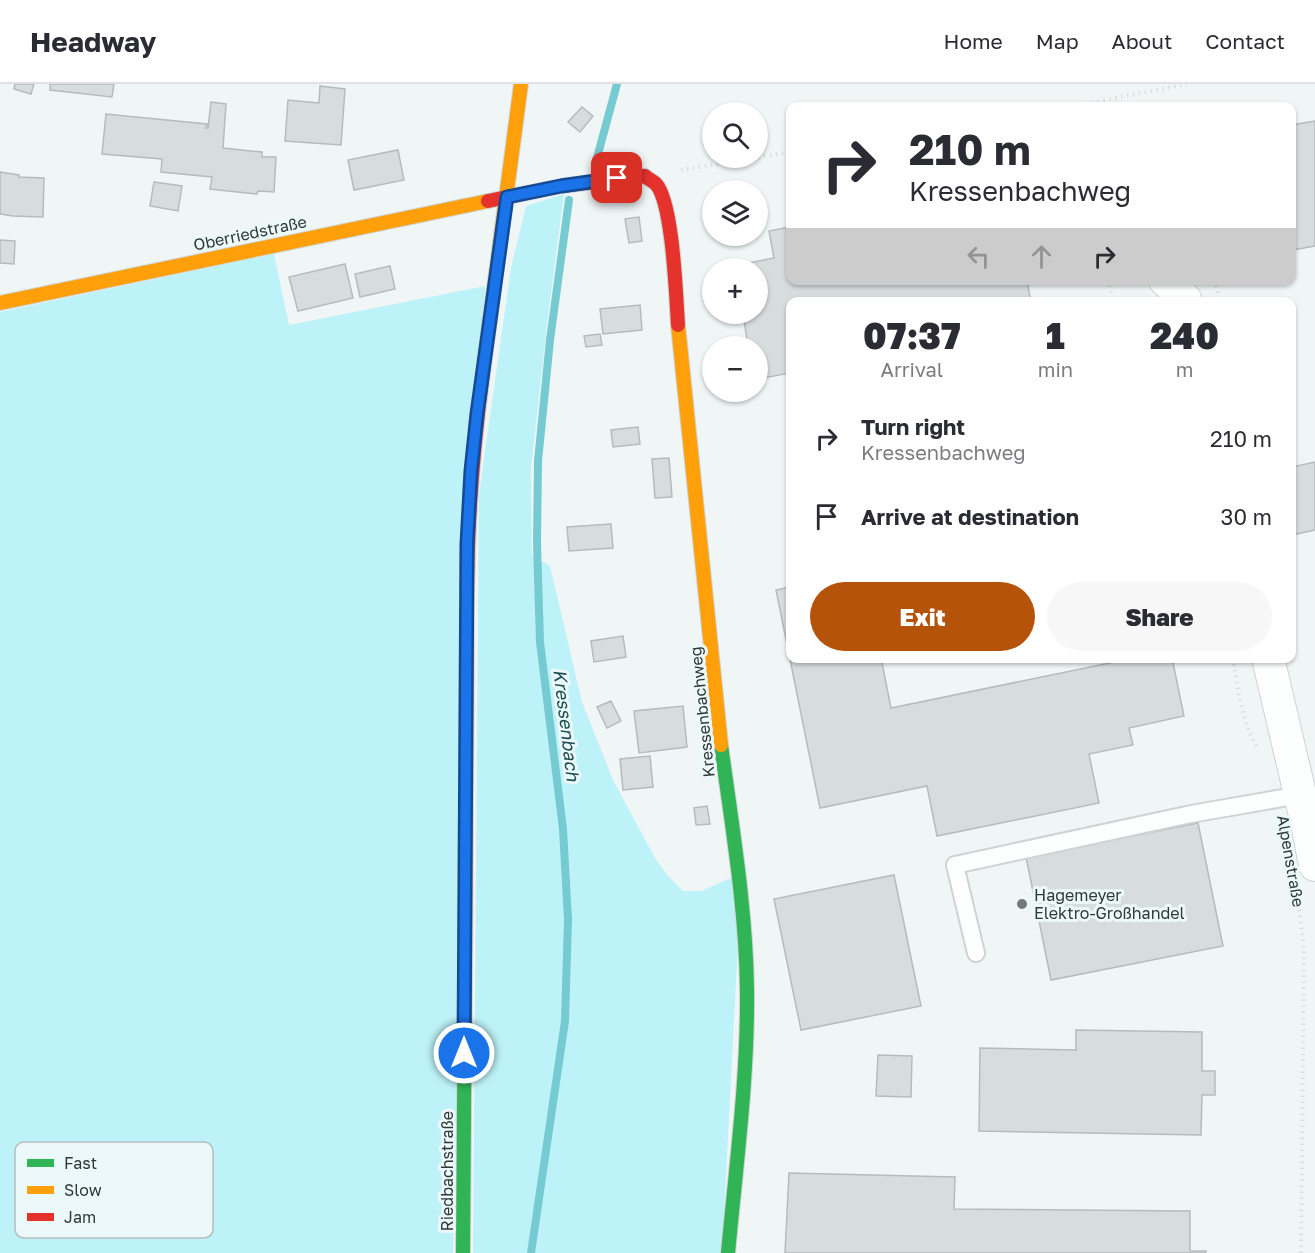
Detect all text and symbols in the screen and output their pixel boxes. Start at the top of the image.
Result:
text: Headway [30,25,156,58]
text: Home [943,28,1003,54]
text: Map [1036,28,1079,54]
text: About [1112,28,1172,54]
text: Contact [1205,28,1285,54]
map controls [702,102,768,402]
button: search [702,102,768,168]
text: 210 m [909,124,1031,174]
icon: right [810,126,888,204]
pin [591,152,642,203]
icon: arrive [600,161,633,194]
text: Kressenbachweg [909,175,1131,207]
button: layers [702,180,768,246]
street label: Oberriedstraße [191,211,309,255]
icon: left [962,240,995,273]
icon: ahead [1025,240,1058,273]
icon: right [1088,240,1121,273]
button: + [702,258,768,324]
text: 07:37 [863,314,961,357]
text: 1 [1046,314,1065,357]
text: 240 [1150,314,1219,357]
button: − [702,336,768,402]
text: Arrival [881,357,943,381]
text: min [1038,357,1073,381]
text: m [1176,357,1193,381]
text: Turn right [861,413,965,440]
icon: right [810,422,843,455]
text: 210 m [1210,425,1272,452]
text: Kressenbachweg [861,440,1026,464]
icon: arrive [810,500,843,533]
text: Arrive at destination [861,503,1079,530]
text: 30 m [1221,503,1272,530]
button: Exit [810,582,1035,651]
button: Share [1047,582,1272,651]
street label: Kressenbachweg [685,645,719,779]
water label: Kressenbach [549,668,585,783]
street label: Alpenstraße [1273,813,1309,909]
place label: Hagemeyer Elektro-Großhandel [1034,885,1185,923]
marker: Hagemeyer Elektro-Großhandel [1015,897,1029,911]
position arrow [432,1021,496,1085]
street label: Riedbachstraße [437,1111,457,1231]
legend [15,1142,213,1238]
text: Fast [64,1153,97,1173]
text: Slow [64,1180,102,1200]
text: Jam [64,1207,96,1227]

